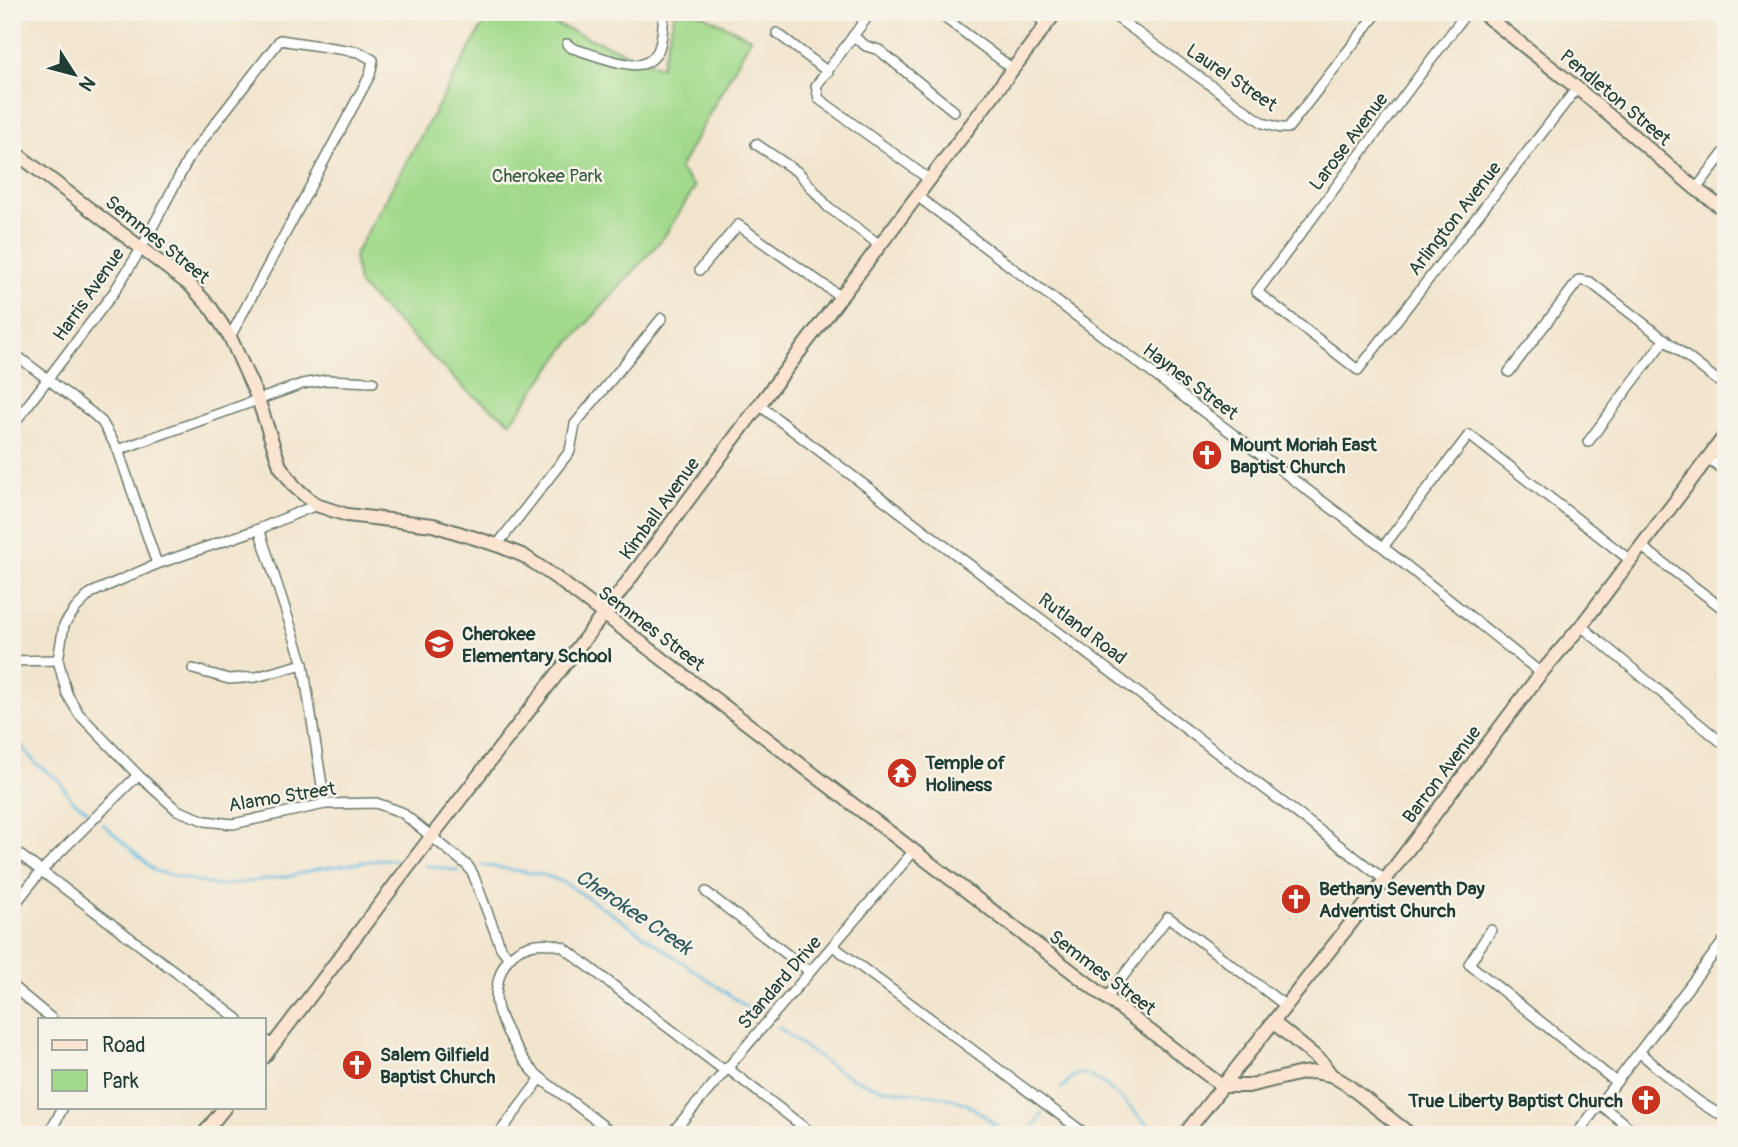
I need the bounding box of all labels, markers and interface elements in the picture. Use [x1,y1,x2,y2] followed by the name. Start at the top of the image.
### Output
[38,38,108,108] north arrow
[1181,39,1282,117] street label: Laurel Street
[1555,44,1676,151] street label: Pendleton Street
[73,71,100,96] text: N
[1304,87,1394,195] street label: Larose Avenue
[1403,156,1507,280] street label: Arlington Avenue
[492,164,602,188] park label: Cherokee Park
[100,190,215,289] street label: Semmes Street
[48,243,130,346] street label: Harris Avenue
[1138,338,1243,426] street label: Haynes Street
[1230,433,1378,479] place label: Mount Moriah East Baptist Church
[1190,438,1224,472] church icon: Mount Moriah East Baptist Church
[615,452,705,565] street label: Kimball Avenue
[593,581,710,677] street label: Semmes Street
[1033,588,1131,670] street label: Rutland Road
[462,622,612,668] place label: Cherokee Elementary School
[422,627,456,661] school or university icon: Cherokee Elementary School
[1397,721,1487,828] street label: Barron Avenue
[924,751,1006,797] place label: Temple of Holiness
[885,756,919,790] temple icon: Temple of Holiness
[227,777,338,817] street label: Alamo Street
[570,863,699,963] water label: Cherokee Creek
[1319,877,1486,923] place label: Bethany Seventh Day Adventist Church
[1279,882,1313,916] church icon: Bethany Seventh Day Adventist Church
[1044,925,1161,1021] street label: Semmes Street
[733,930,827,1034] street label: Standard Drive
[38,1018,266,1108] legend
[102,1032,146,1059] text: Road
[380,1043,495,1089] place label: Salem Gilfield Baptist Church
[340,1048,374,1082] church icon: Salem Gilfield Baptist Church
[102,1068,139,1095] text: Park
[1629,1083,1663,1117] church icon: True Liberty Baptist Church
[1407,1089,1623,1113] place label: True Liberty Baptist Church

